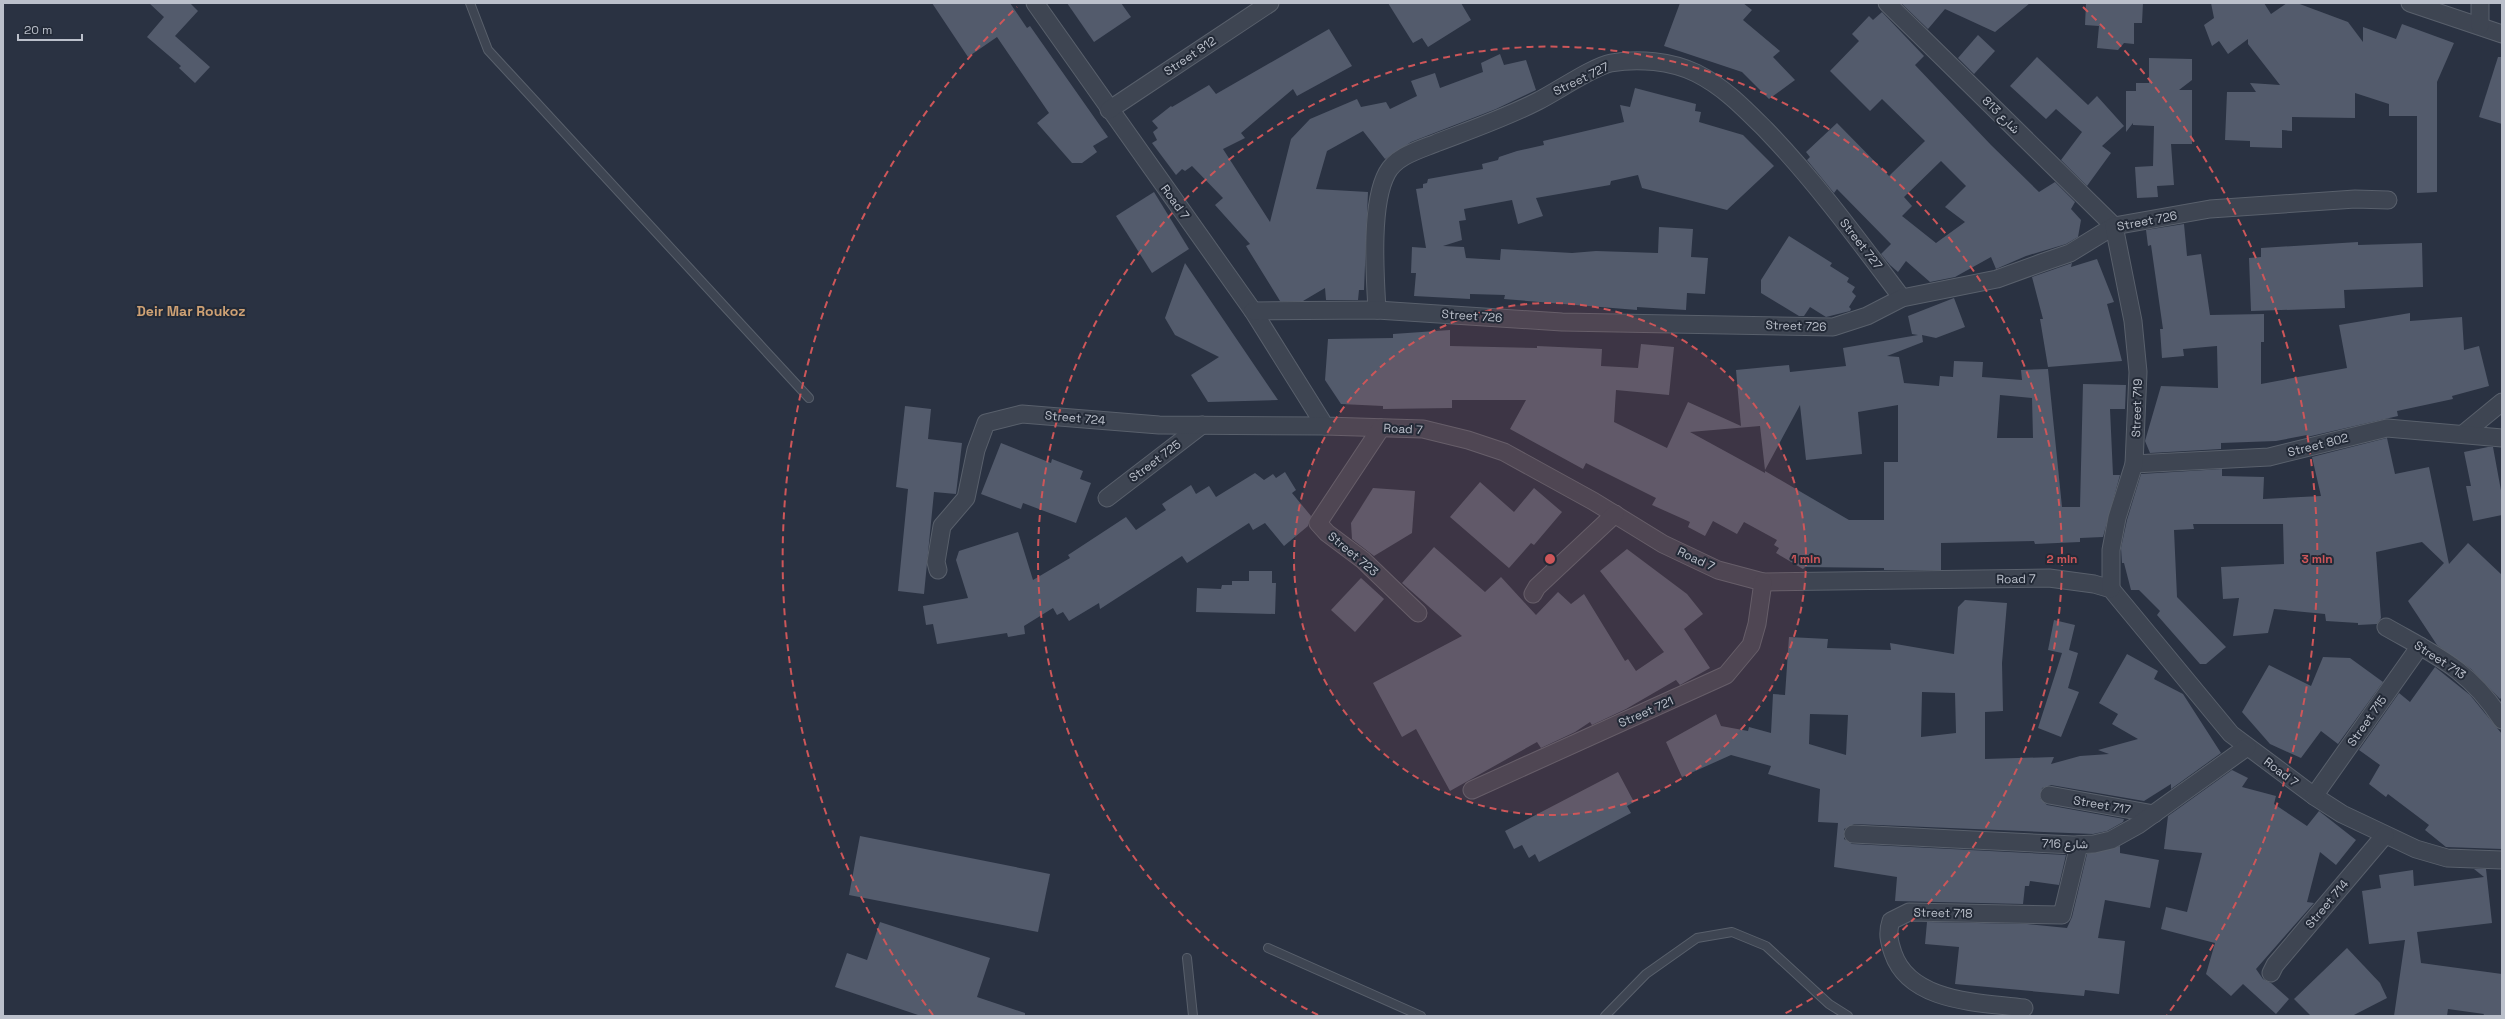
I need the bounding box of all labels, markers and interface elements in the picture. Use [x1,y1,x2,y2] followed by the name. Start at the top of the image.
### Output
[18,16,82,42] scale bar
[24,22,52,38] text: 20 m
[1161,33,1219,79] street label: Street 812
[1550,58,1612,99] street label: Street 727
[1978,93,2023,138] street label: شارع 813
[1157,181,1193,223] street label: Road 7
[2116,207,2178,235] street label: Street 726
[1836,215,1886,273] street label: Street 727
[137,302,246,320] district label: Deir Mar Roukoz
[1441,306,1503,326] street label: Street 726
[1765,317,1827,335] street label: Street 726
[2128,378,2146,438] street label: Street 719
[1044,407,1106,429] street label: Street 724
[1383,420,1423,438] street label: Road 7
[2286,430,2350,460] street label: Street 802
[1126,436,1184,486] street label: Street 725
[1325,528,1381,580] street label: Street 723
[1675,543,1717,575] street label: Road 7
[1791,551,1821,567] text: 1 min
[2046,551,2078,567] text: 2 min
[2301,551,2333,567] text: 3 min
[1543,552,1557,566] centre of rings
[1996,571,2036,587] street label: Road 7
[2411,637,2469,683] street label: Street 713
[2344,692,2390,750] street label: Street 715
[1616,693,1676,731] street label: Street 721
[2260,754,2302,790] street label: Road 7
[2072,792,2132,818] street label: Street 717
[2042,836,2088,853] street label: شارع 716
[2302,876,2352,932] street label: Street 714
[1913,904,1973,922] street label: Street 718

